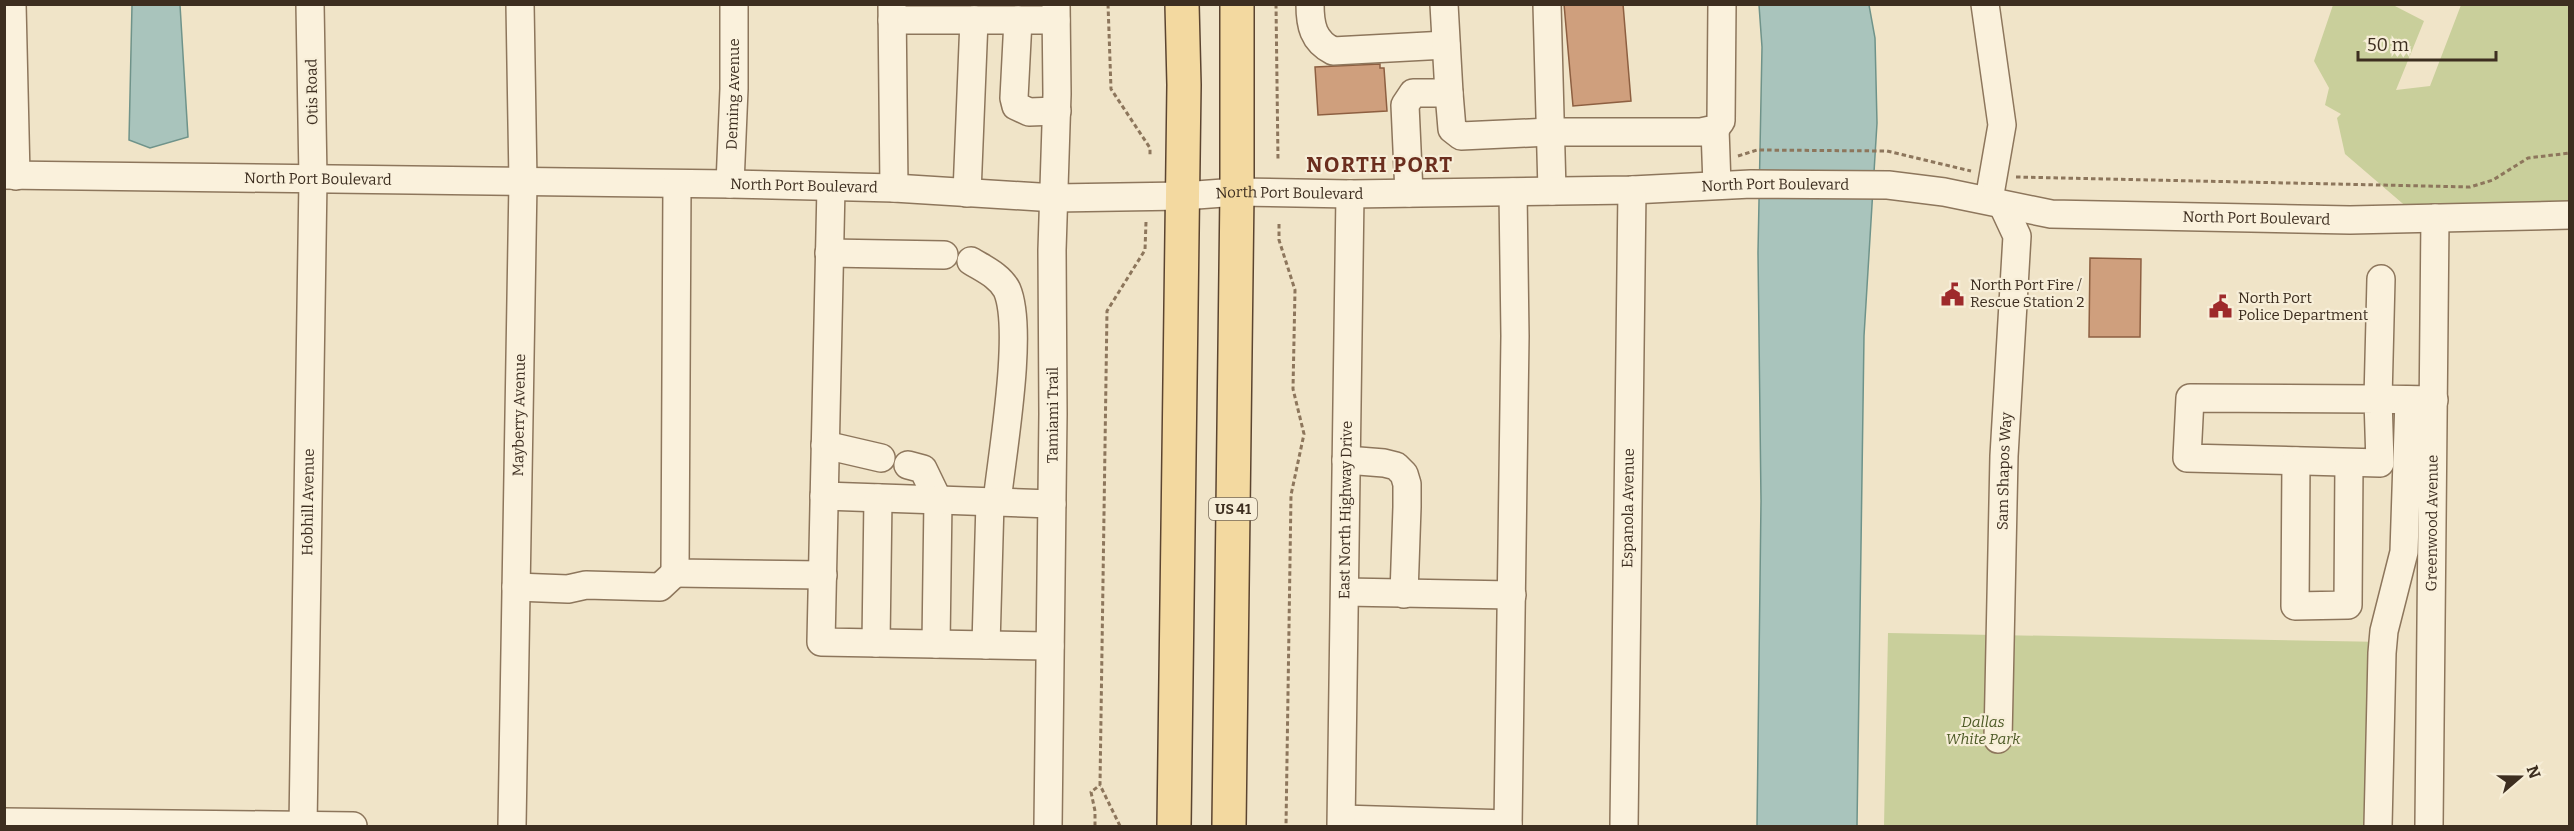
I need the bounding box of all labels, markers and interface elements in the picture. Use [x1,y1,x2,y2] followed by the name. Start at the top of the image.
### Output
[2358,24,2496,62] scale bar
[2367,34,2409,56] text: 50 m
[722,38,743,150] street label: Deming Avenue
[302,59,322,125] street label: Otis Road
[1306,152,1454,178] district label: NORTH PORT
[244,169,392,189] street label: North Port Boulevard
[730,175,878,197] street label: North Port Boulevard
[1701,175,1849,195] street label: North Port Boulevard
[1215,183,1363,203] street label: North Port Boulevard
[2182,208,2331,229] street label: North Port Boulevard
[1970,276,2084,311] place label: North Port Fire / Rescue Station 2
[1939,281,1965,307] public building icon: North Port Fire / Rescue Station 2
[2238,289,2369,324] place label: North Port Police Department
[2207,294,2233,320] public building icon: North Port Police Department
[509,354,529,477] street label: Mayberry Avenue
[1043,367,1062,463] street label: Tamiami Trail
[1993,411,2016,530] street label: Sam Shapos Way
[1335,421,1356,599] street label: East North Highway Drive
[298,448,318,556] street label: Hobhill Avenue
[1618,448,1638,568] street label: Espanola Avenue
[2422,455,2442,591] street label: Greenwood Avenue
[1209,498,1257,520] road number: US 41
[1946,713,2021,748] park label: Dallas White Park
[2490,747,2550,807] north arrow
[2523,763,2545,781] text: N

